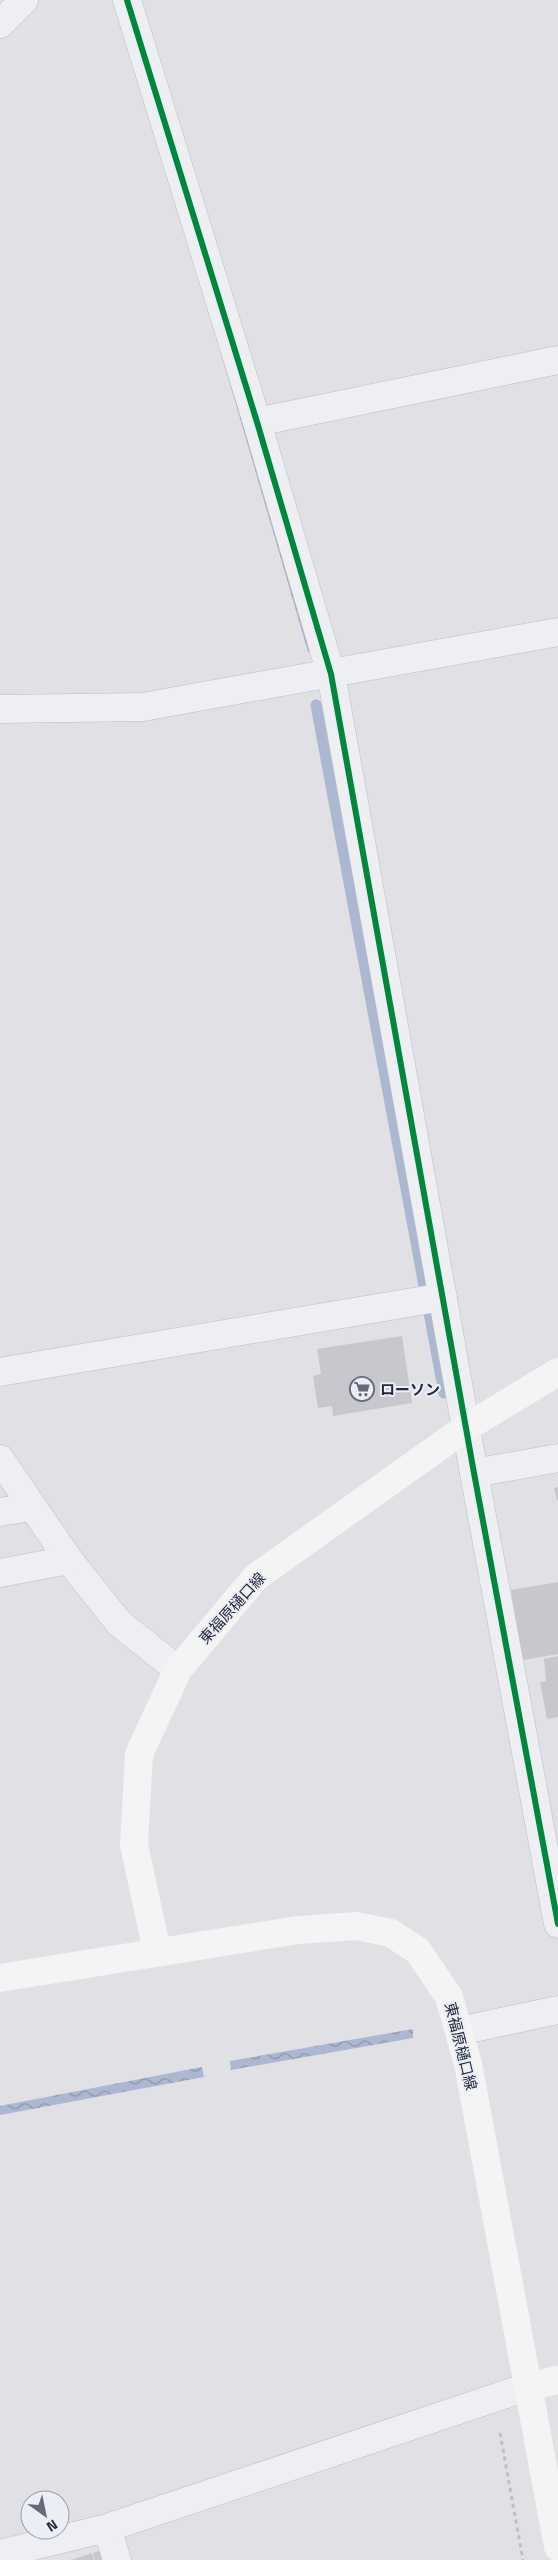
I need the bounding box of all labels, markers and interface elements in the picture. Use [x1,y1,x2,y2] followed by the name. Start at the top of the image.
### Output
[349,1376,375,1402] supermarket icon: ローソン
[380,1378,440,1401] place label: ローソン
[193,1567,271,1649] street label: 東福原樋口線
[439,2000,483,2092] street label: 東福原樋口線
[20,2490,70,2540] north arrow
[43,2515,62,2538] text: N

